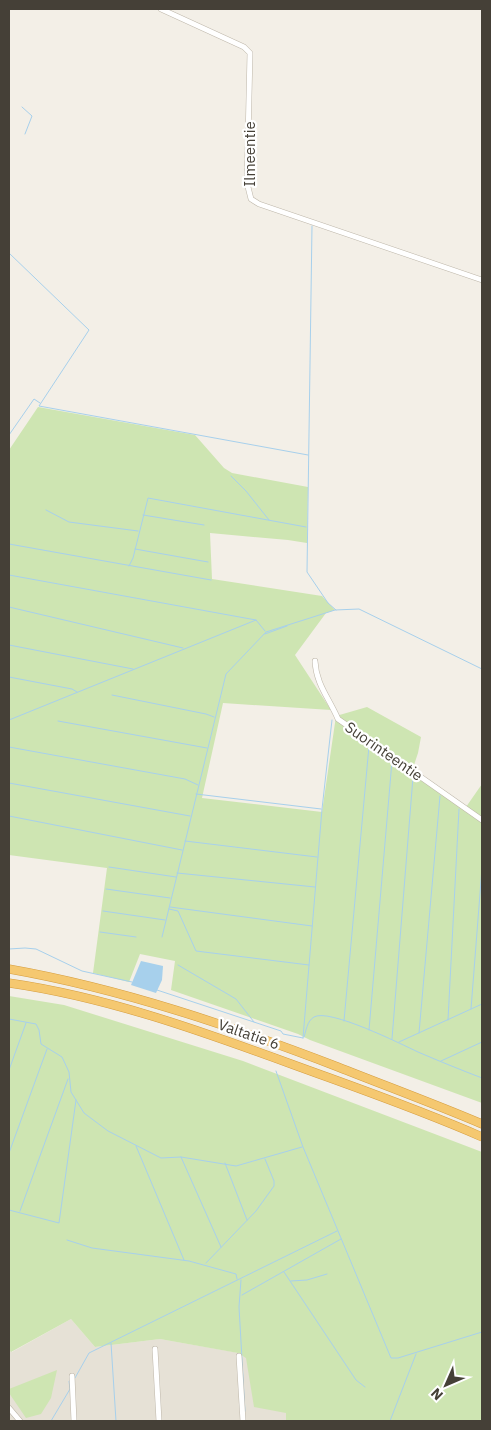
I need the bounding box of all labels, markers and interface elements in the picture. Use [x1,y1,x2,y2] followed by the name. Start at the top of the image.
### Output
[240,121,259,187] street label: Ilmeentie
[341,717,427,785] street label: Suorinteentie
[216,1015,282,1053] street label: Valtatie 6
[421,1360,471,1410] north arrow
[427,1384,447,1404] text: N

